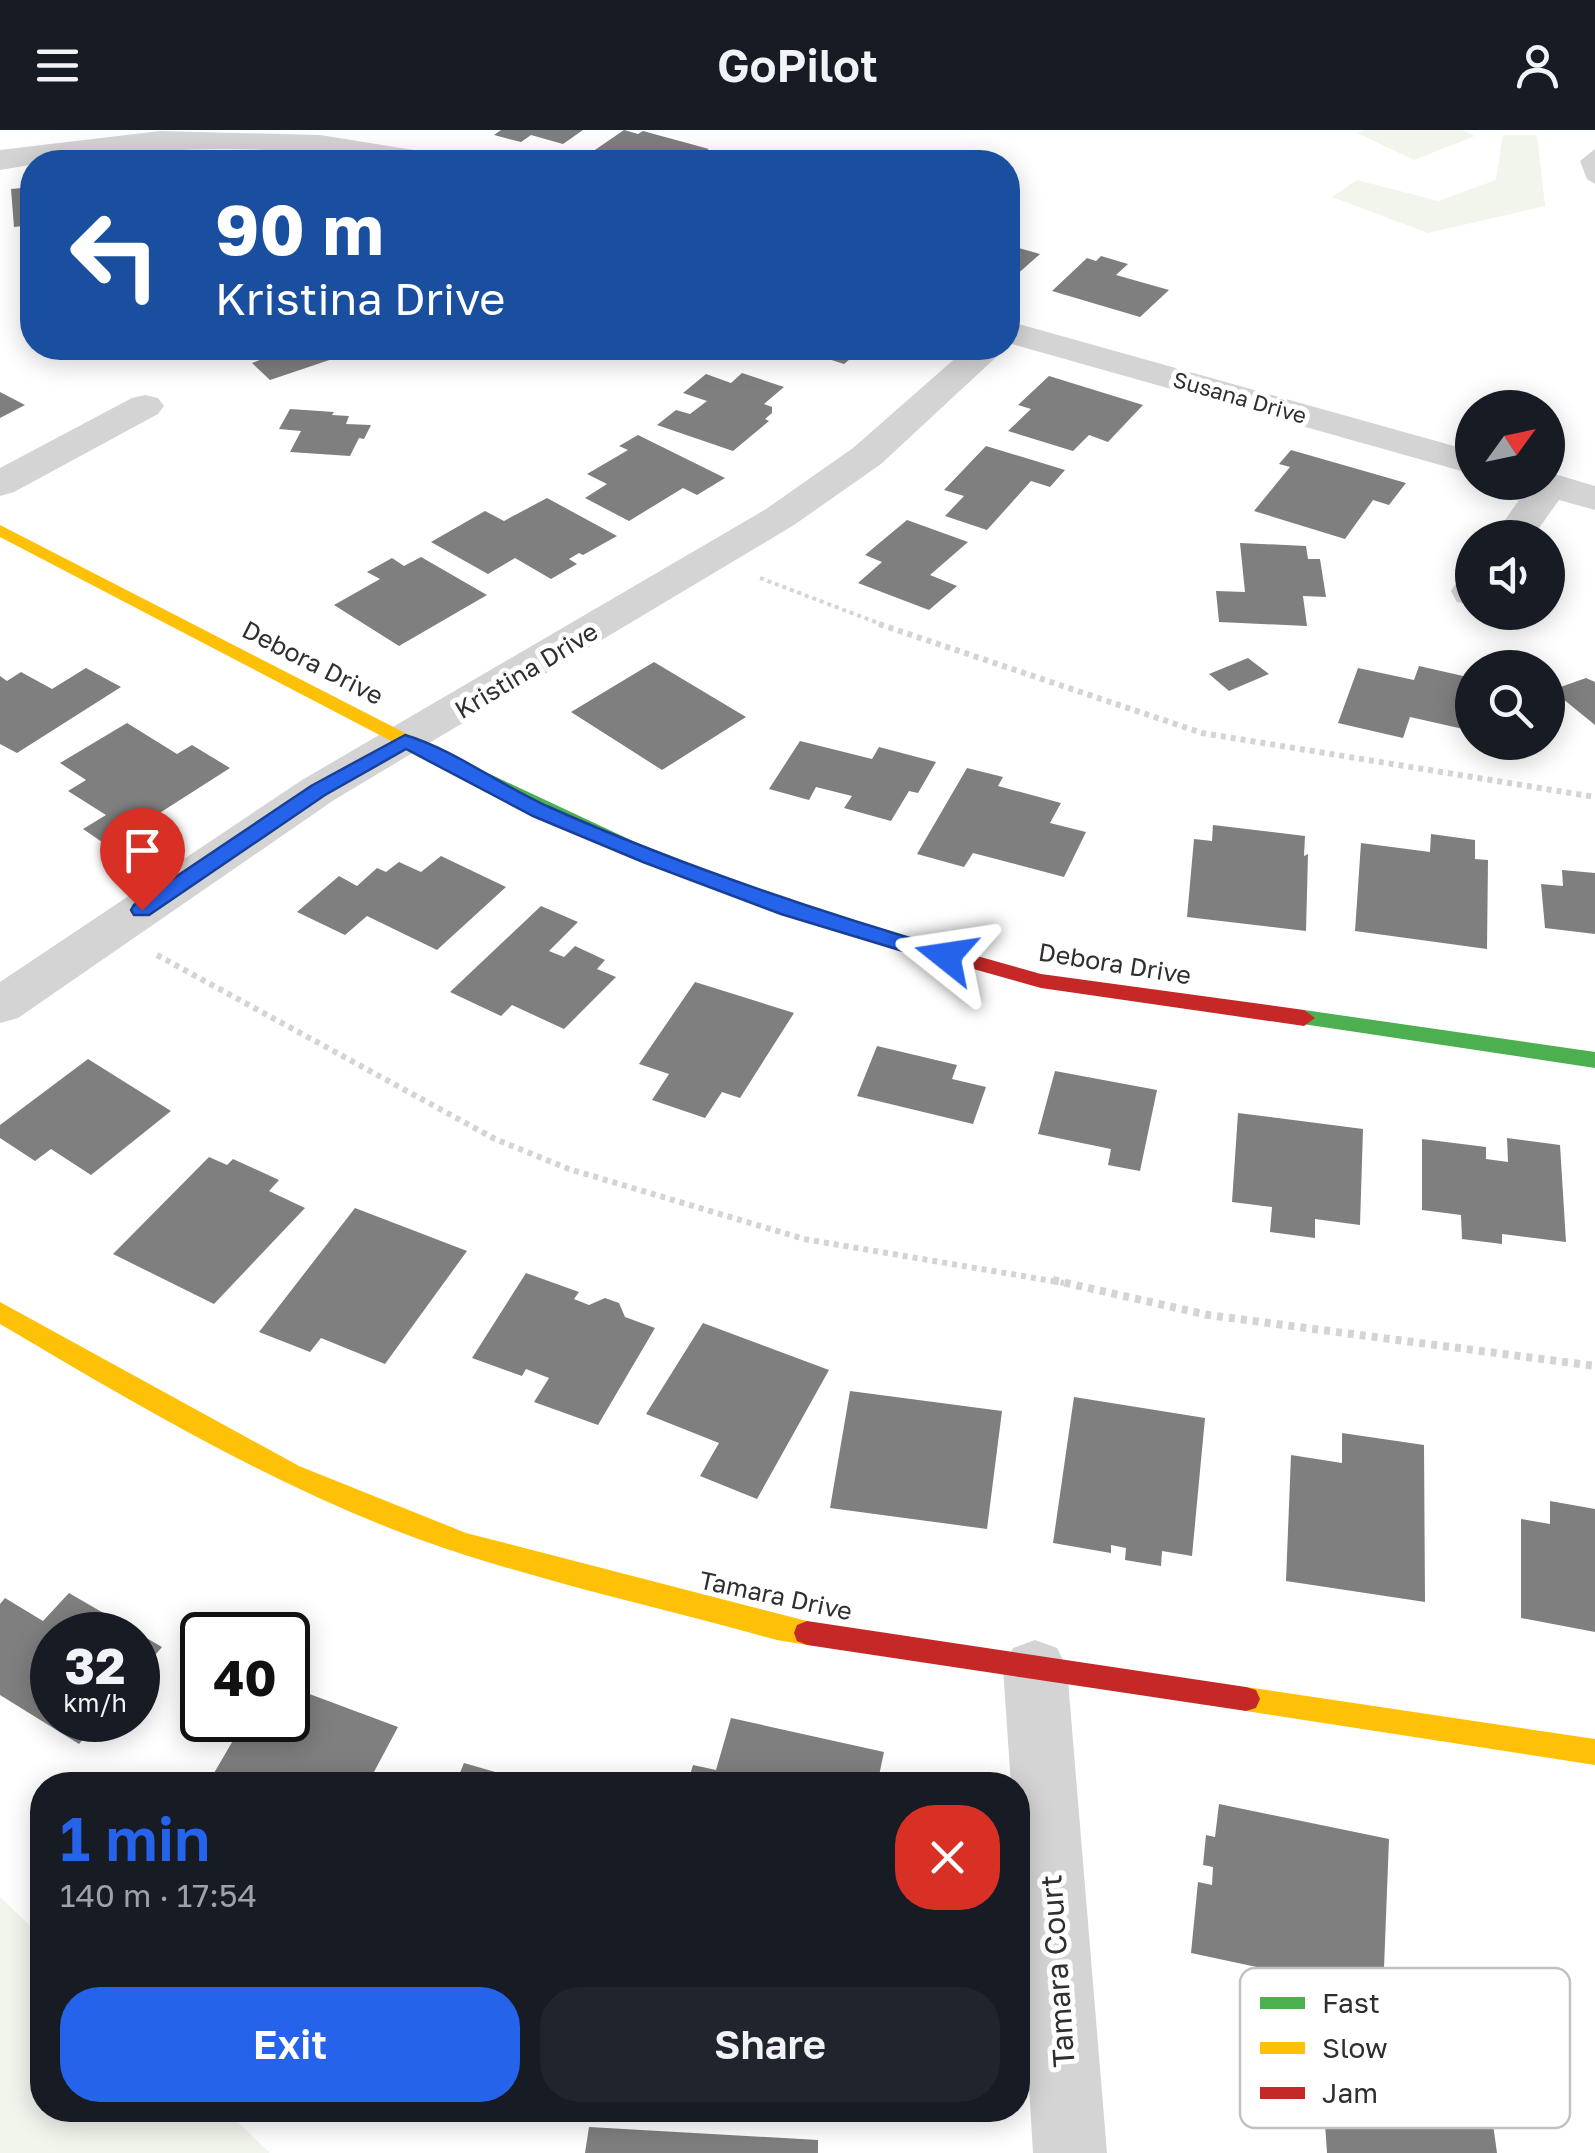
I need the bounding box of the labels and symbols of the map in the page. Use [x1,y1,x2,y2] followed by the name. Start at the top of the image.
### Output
[1170,365,1310,429] street label: Susana Drive
[1455,390,1565,500] north arrow
[237,613,389,711] street label: Debora Drive
[449,615,603,725] street label: Kristina Drive
[100,808,185,911] pin
[894,904,998,1008] position arrow
[1036,936,1194,990] street label: Debora Drive
[697,1564,855,1626] street label: Tamara Drive
[180,1612,310,1742] speed limit sign: 40
[1032,1873,1082,2069] street label: Tamara Court
[1240,1968,1570,2128] legend
[1322,1986,1380,2019] text: Fast
[1322,2031,1388,2064] text: Slow
[1322,2076,1378,2109] text: Jam

